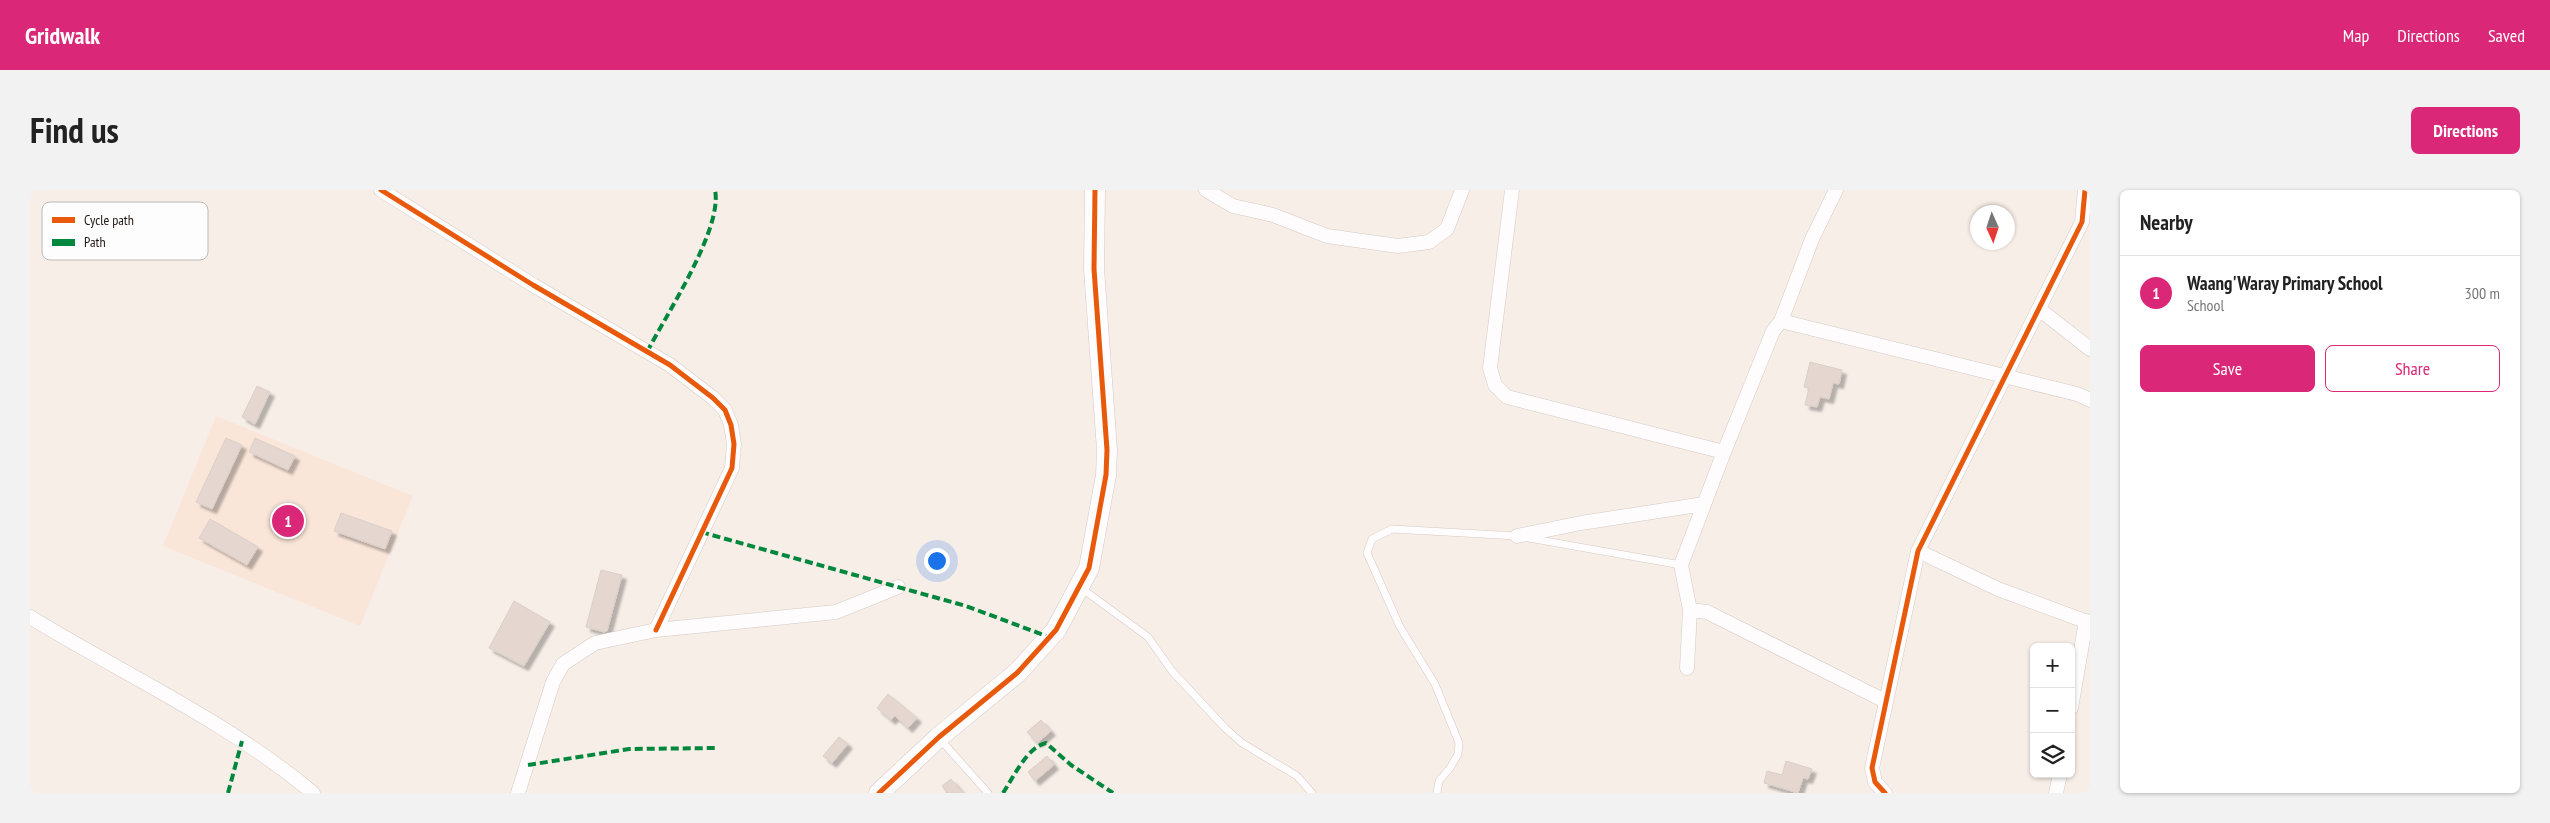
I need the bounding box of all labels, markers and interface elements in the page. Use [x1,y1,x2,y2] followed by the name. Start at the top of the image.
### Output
[25,20,100,51] text: Gridwalk
[2343,24,2369,47] text: Map
[2397,24,2460,47] text: Directions
[2488,24,2525,47] text: Saved
[30,107,119,153] text: Find us
[2411,107,2520,154] button: Directions
[42,202,208,260] legend
[1970,205,2015,250] north arrow
[2140,209,2193,236] text: Nearby
[84,211,134,229] text: Cycle path
[84,233,106,251] text: Path
[2187,271,2383,295] text: Waang'Waray Primary School
[2152,283,2160,303] text: 1
[2465,283,2500,303] text: 300 m
[2187,295,2224,315] text: School
[2140,345,2315,392] button: Save
[2325,345,2500,392] button: Share
[272,502,304,540] pin: 1
[924,548,950,574] your location
[2030,643,2075,778] map controls
[2030,643,2075,688] button: +
[2030,688,2075,733] button: −
[2030,733,2075,778] button: layers

